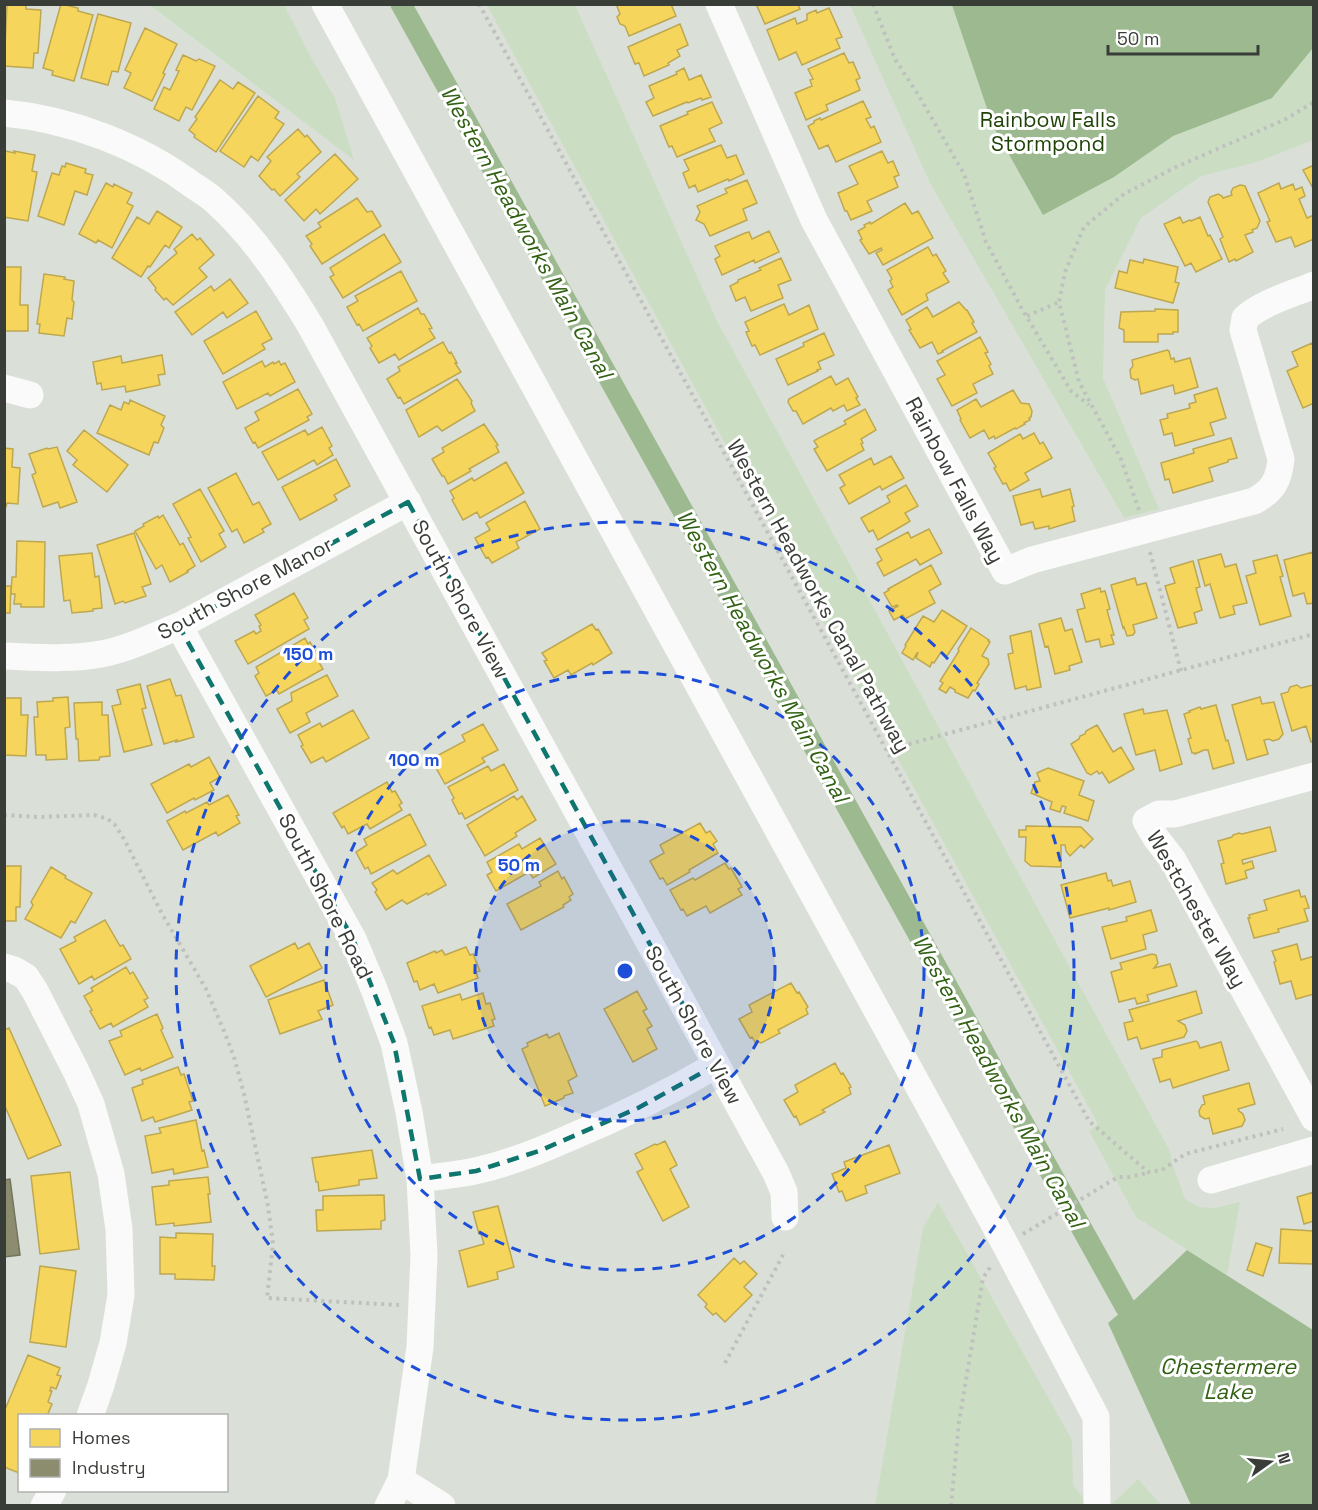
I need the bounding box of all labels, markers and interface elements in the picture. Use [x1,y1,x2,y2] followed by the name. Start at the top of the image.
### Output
[1108,18,1258,56] scale bar
[1117,27,1159,50] text: 50 m
[435,81,621,385] water label: Western Headworks Main Canal
[980,106,1116,157] park label: Rainbow Falls Stormpond
[900,392,1010,568] street label: Rainbow Falls Way
[721,434,917,758] street label: Western Headworks Canal Pathway
[671,505,857,809] water label: Western Headworks Main Canal
[406,515,516,683] street label: South Shore View
[153,530,337,646] street label: South Shore Manor
[283,642,333,665] text: 150 m
[388,748,440,771] text: 100 m
[273,809,379,983] street label: South Shore Road
[1141,826,1253,992] street label: Westchester Way
[498,853,540,876] text: 50 m
[907,930,1093,1234] water label: Western Headworks Main Canal
[639,941,749,1109] street label: South Shore View
[615,961,635,981] centre of rings
[1160,1352,1297,1405] water label: Chestermere Lake
[18,1414,228,1492] legend
[72,1426,131,1449] text: Homes
[1240,1432,1300,1492] north arrow
[1272,1450,1296,1466] text: N
[72,1456,145,1479] text: Industry

